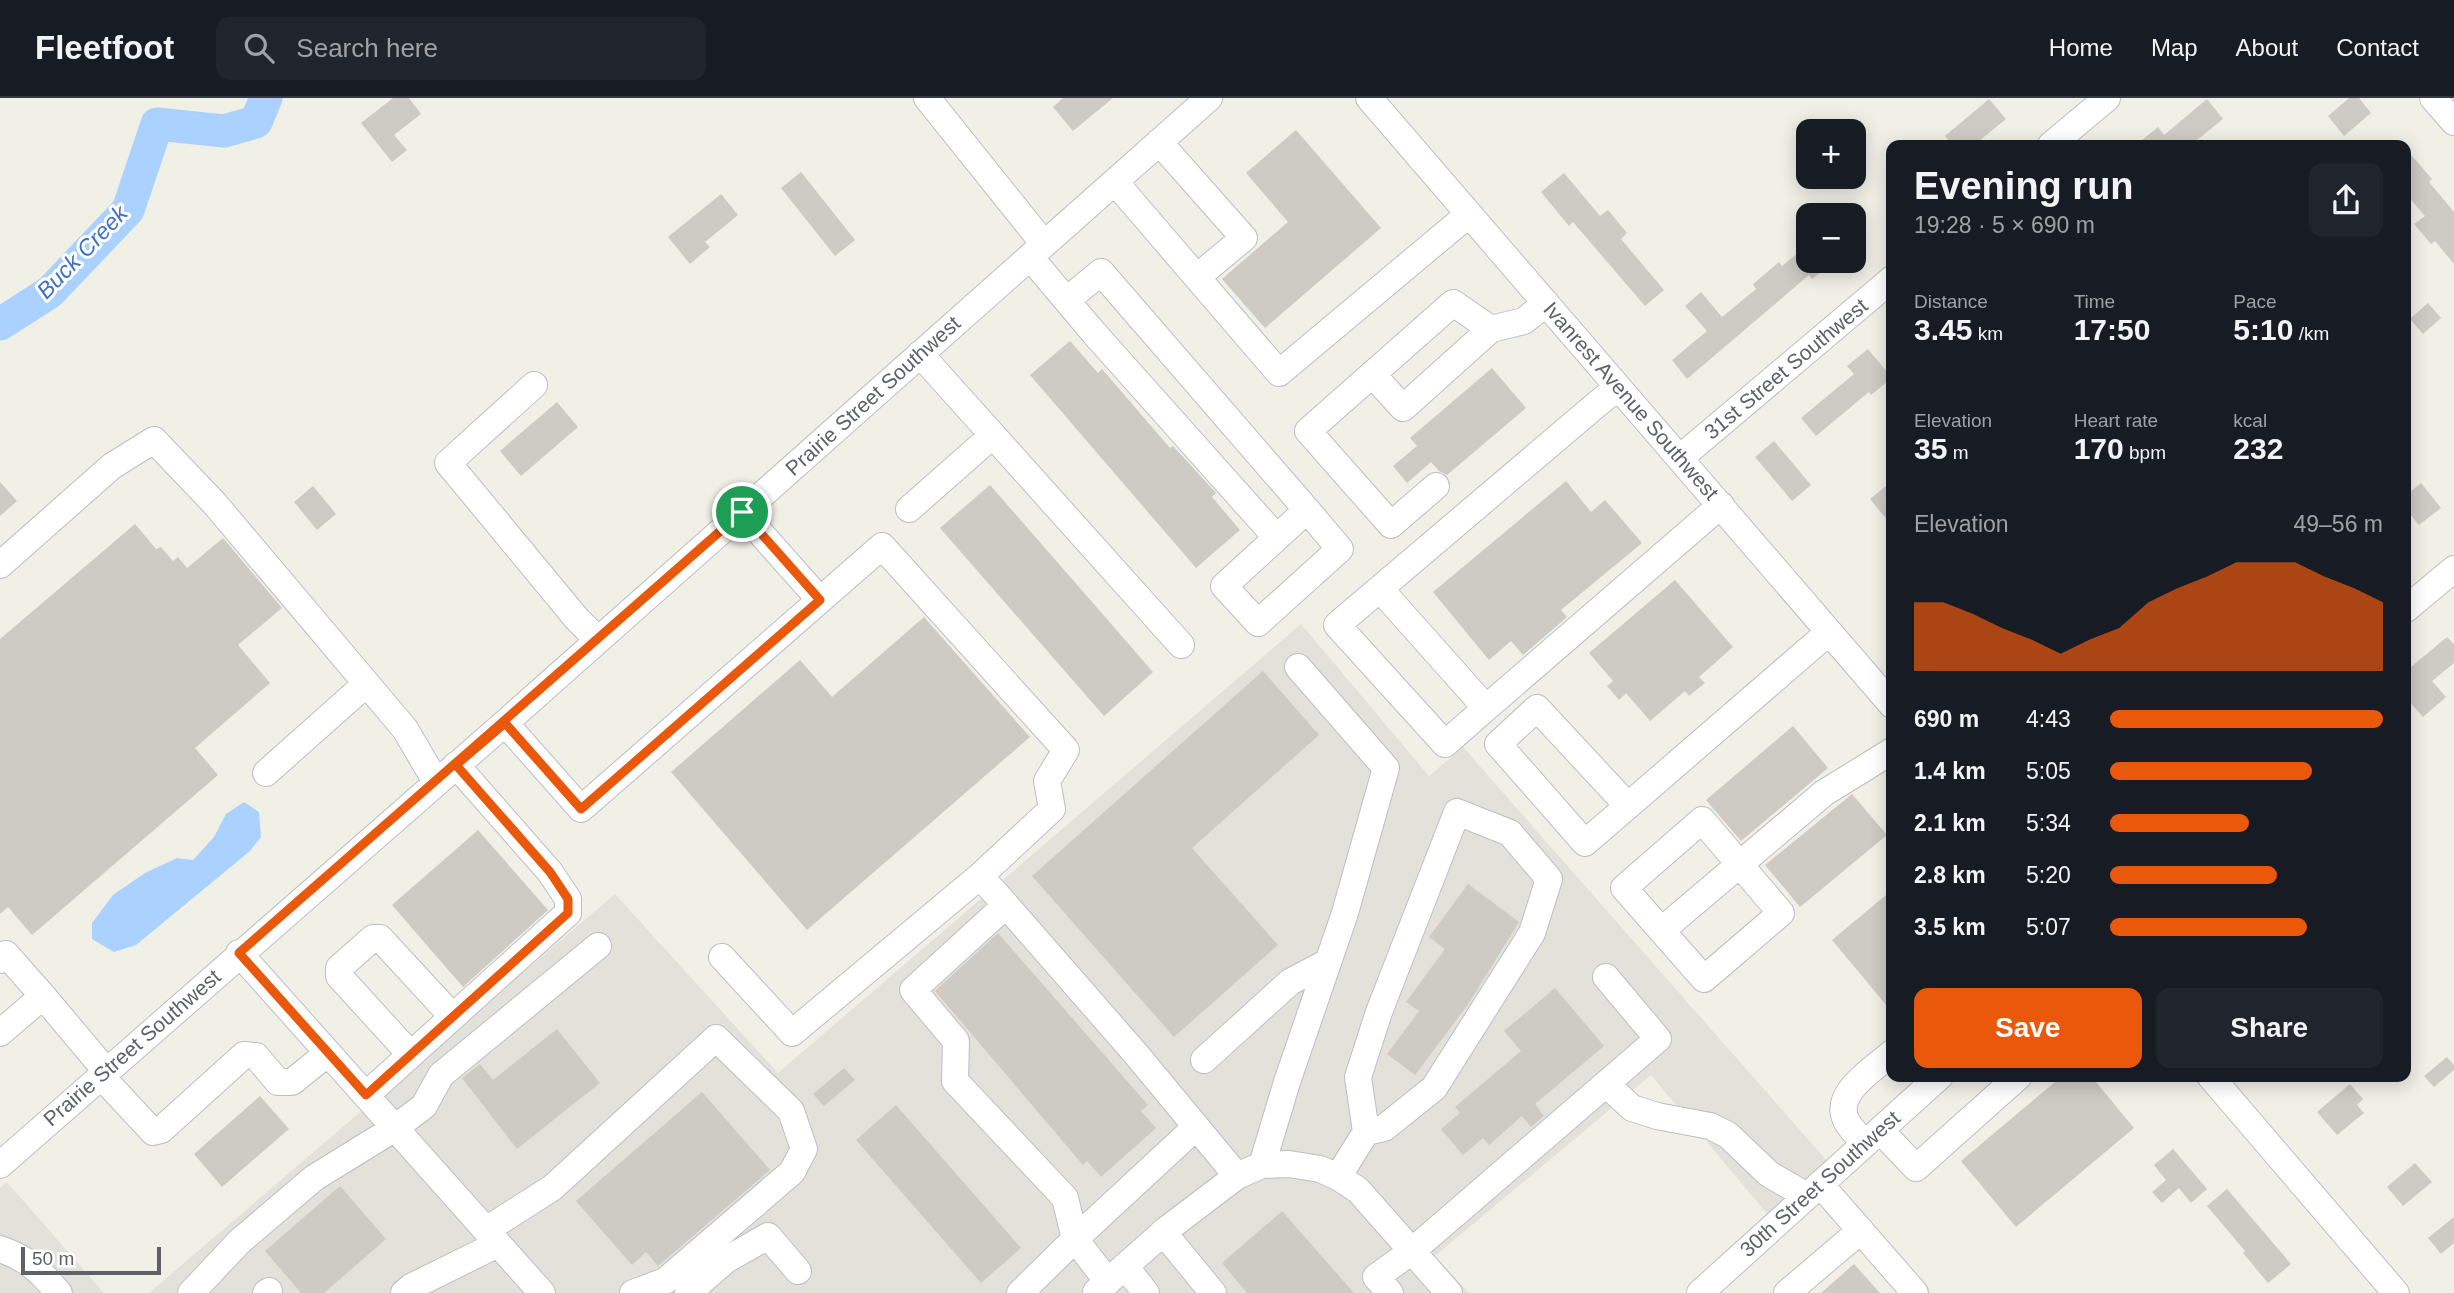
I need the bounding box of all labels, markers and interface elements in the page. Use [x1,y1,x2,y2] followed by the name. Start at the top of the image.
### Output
[216,17,706,80] search box
[35,29,174,66] text: Fleetfoot
[240,29,278,67] icon: search
[296,33,438,63] text: Search here
[2049,34,2113,61] text: Home
[2151,34,2198,61] text: Map
[2236,34,2298,61] text: About
[2336,34,2419,61] text: Contact
[1796,119,1866,273] map controls
[1796,119,1866,189] button: +
[2309,163,2383,237] button: share
[1914,165,2134,207] text: Evening run
[31,199,134,304] water label: Buck Creek
[1796,203,1866,273] button: −
[1914,212,2095,238] text: 19:28 · 5 × 690 m
[1914,291,1988,312] text: Distance
[2074,291,2115,312] text: Time
[2233,291,2277,312] text: Pace
[1700,294,1872,443] street label: 31st Street Southwest
[1539,297,1724,504] street label: Ivanrest Avenue Southwest
[781,311,965,480] street label: Prairie Street Southwest
[1914,313,1972,346] text: 3.45
[2074,313,2150,346] text: 17:50
[2233,313,2293,346] text: 5:10
[1972,323,2003,344] text: km
[2293,323,2329,344] text: /km
[1914,410,1992,431] text: Elevation
[2074,410,2158,431] text: Heart rate
[2233,410,2267,431] text: kcal
[1914,432,1947,465] text: 35
[2074,432,2124,465] text: 170
[2233,432,2283,465] text: 232
[1947,442,1968,463] text: m
[2124,442,2166,463] text: bpm
[712,482,772,542] pin
[723,493,761,531] icon: arrive
[1914,511,2009,537] text: Elevation
[2293,511,2383,537] text: 49–56 m
[1914,706,1979,732] text: 690 m
[2026,706,2071,732] text: 4:43
[1914,758,1986,784] text: 1.4 km
[2026,758,2071,784] text: 5:05
[1914,810,1986,836] text: 2.1 km
[2026,810,2071,836] text: 5:34
[1914,862,1986,888] text: 2.8 km
[2026,862,2071,888] text: 5:20
[1914,914,1986,940] text: 3.5 km
[2026,914,2071,940] text: 5:07
[39,965,225,1131] street label: Prairie Street Southwest
[1914,988,2142,1068] button: Save
[2156,988,2383,1068] button: Share
[1735,1106,1904,1261] street label: 30th Street Southwest
[21,1244,161,1276] scale bar
[32,1248,74,1269] text: 50 m

